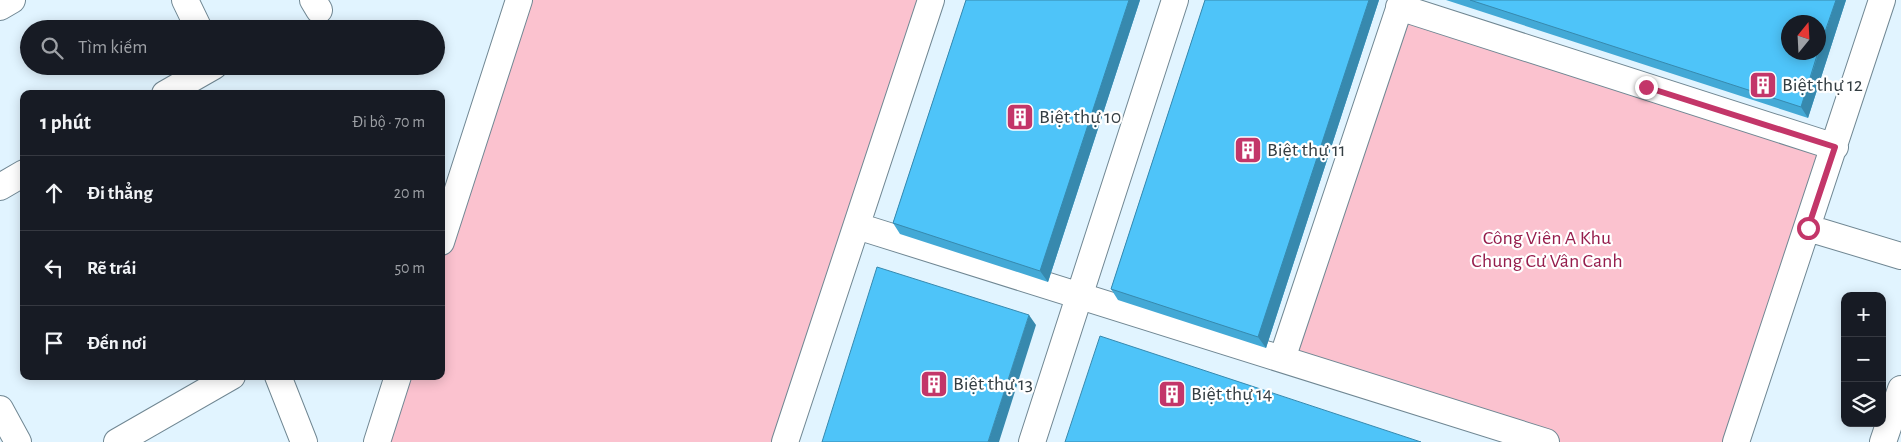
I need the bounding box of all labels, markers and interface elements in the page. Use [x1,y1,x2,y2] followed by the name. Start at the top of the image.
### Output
[1781,15,1826,60] north arrow
[20,20,445,75] search box
[38,34,66,62] icon: search
[78,38,147,57] text: Tìm kiếm
[1748,70,1778,100] building icon: Biệt thự 12
[1782,75,1863,95] place label: Biệt thự 12
[1635,76,1658,99] route end
[1005,102,1035,132] building icon: Biệt thự 10
[1039,107,1121,127] place label: Biệt thự 10
[40,112,91,133] text: 1 phút
[352,114,425,130] text: Đi bộ · 70 m
[1233,135,1263,165] building icon: Biệt thự 11
[1267,140,1346,160] place label: Biệt thự 11
[40,179,68,207] icon: ahead
[87,184,153,203] text: Đi thẳng
[394,185,425,201] text: 20 m
[1797,217,1820,240] route start
[1471,228,1623,271] park label: Công Viên A Khu Chung Cư Vân Canh
[40,254,68,282] icon: left
[87,259,136,278] text: Rẽ trái
[394,260,425,276] text: 50 m
[1841,292,1886,427] map controls
[1841,292,1886,337] button: +
[40,329,68,357] icon: arrive
[87,334,147,353] text: Đến nơi
[1841,337,1886,382] button: −
[919,369,949,399] building icon: Biệt thự 13
[953,374,1033,394] place label: Biệt thự 13
[1157,379,1187,409] building icon: Biệt thự 14
[1841,382,1886,427] button: layers
[1191,384,1272,404] place label: Biệt thự 14

